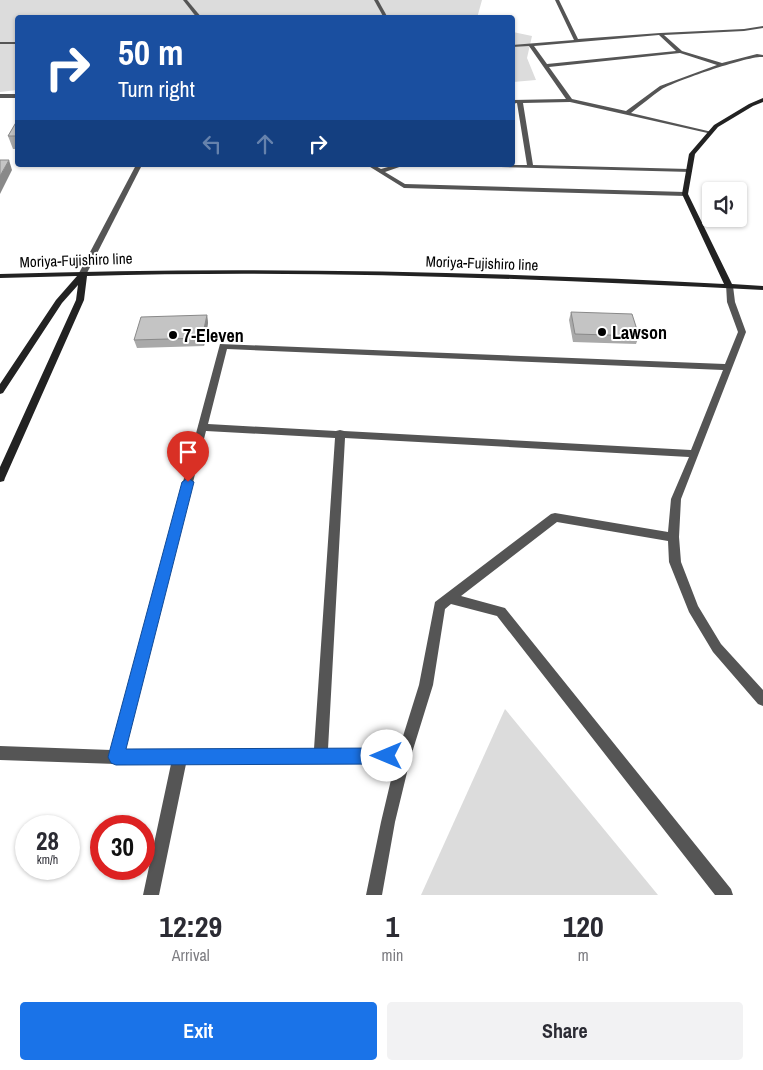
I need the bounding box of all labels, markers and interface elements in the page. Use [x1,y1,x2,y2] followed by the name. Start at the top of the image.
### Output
[118,29,183,76] text: 50 m
[35,35,100,100] icon: right
[118,74,195,104] text: Turn right
[198,130,226,158] icon: left
[251,130,279,158] icon: ahead
[304,130,332,158] icon: right
[702,182,747,227] map controls
[702,182,747,227] button: sound
[19,248,133,272] street label: Moriya-Fujishiro line
[425,251,539,275] street label: Moriya-Fujishiro line
[612,320,667,345] place label: Lawson
[183,323,244,348] place label: 7-Eleven
[596,326,608,338] marker: Lawson
[167,329,179,341] marker: 7-Eleven
[167,431,209,482] pin
[174,438,202,466] icon: arrive
[360,729,412,781] position arrow
[90,815,155,880] speed limit sign: 30
[36,824,59,858] text: 28
[37,852,58,868] text: km/h
[159,906,222,946] text: 12:29
[386,906,399,946] text: 1
[563,906,604,946] text: 120
[172,944,210,966] text: Arrival
[381,944,403,966] text: min
[578,944,589,966] text: m
[20,1002,377,1060] button: Exit
[387,1002,743,1060] button: Share

